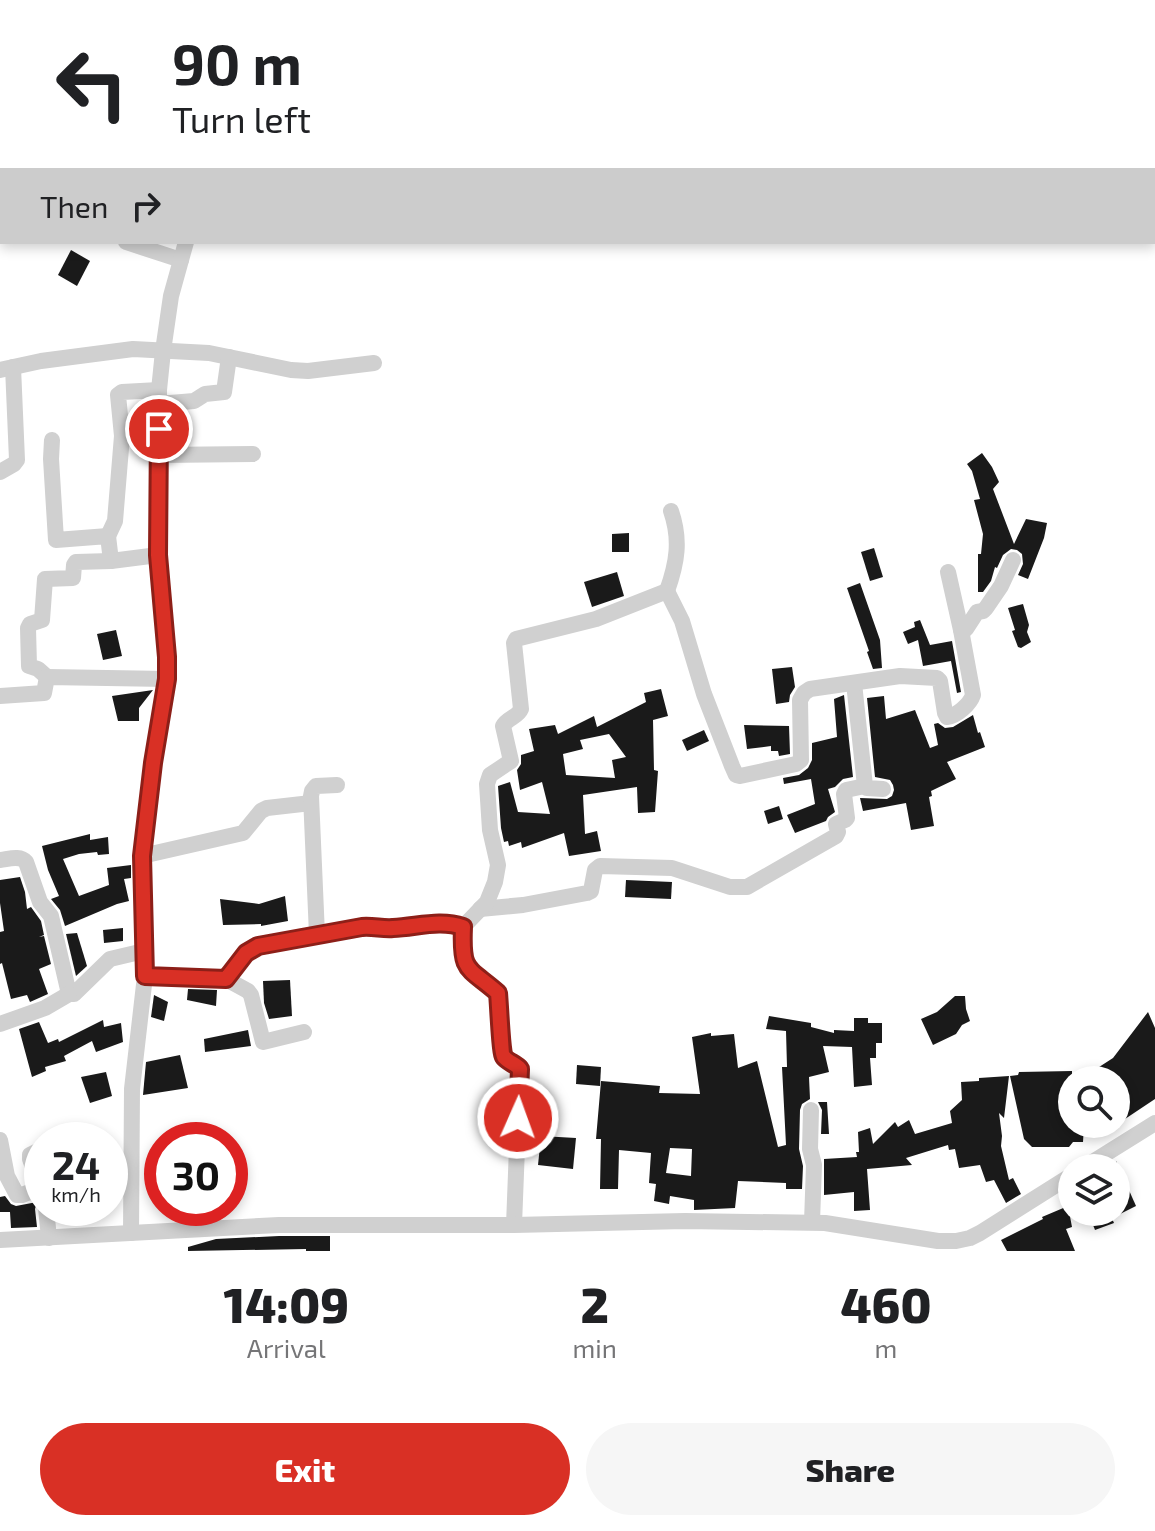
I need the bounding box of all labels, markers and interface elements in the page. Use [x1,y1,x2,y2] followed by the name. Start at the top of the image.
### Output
[172,29,302,96] text: 90 m
[40,32,144,136] icon: left
[172,97,311,140] text: Turn left
[124,184,168,228] icon: right
[40,188,108,224] text: Then
[125,395,193,463] pin
[137,407,181,451] icon: arrive
[1058,1066,1130,1226] map controls
[1058,1066,1130,1138] button: search
[476,1076,560,1160] position arrow
[144,1122,248,1226] speed limit sign: 30
[52,1140,100,1188] text: 24
[1058,1154,1130,1226] button: layers
[51,1182,101,1206] text: km/h
[224,1275,349,1333] text: 14:09
[581,1275,609,1333] text: 2
[840,1275,931,1333] text: 460
[247,1332,326,1363] text: Arrival
[573,1332,617,1363] text: min
[875,1332,897,1363] text: m
[40,1423,570,1515] button: Exit
[586,1423,1115,1515] button: Share

